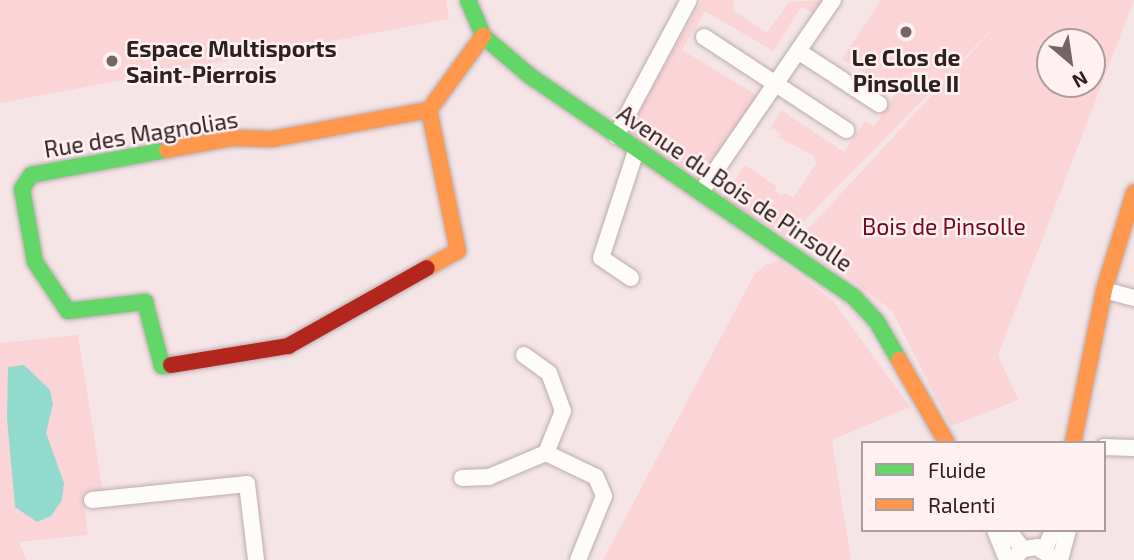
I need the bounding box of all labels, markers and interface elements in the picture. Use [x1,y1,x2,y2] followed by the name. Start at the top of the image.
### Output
[898,24,914,40] marker: Le Clos de Pinsolle II
[1036,28,1106,98] north arrow
[126,34,337,88] place label: Espace Multisports Saint-Pierrois
[852,43,960,97] place label: Le Clos de Pinsolle II
[104,53,120,69] marker: Espace Multisports Saint-Pierrois
[1069,67,1092,93] text: N
[612,99,858,277] street label: Avenue du Bois de Pinsolle
[42,105,240,163] street label: Rue des Magnolias
[862,212,1026,240] park label: Bois de Pinsolle
[861,441,1106,532] legend
[928,457,986,482] text: Fluide
[928,492,995,517] text: Ralenti

